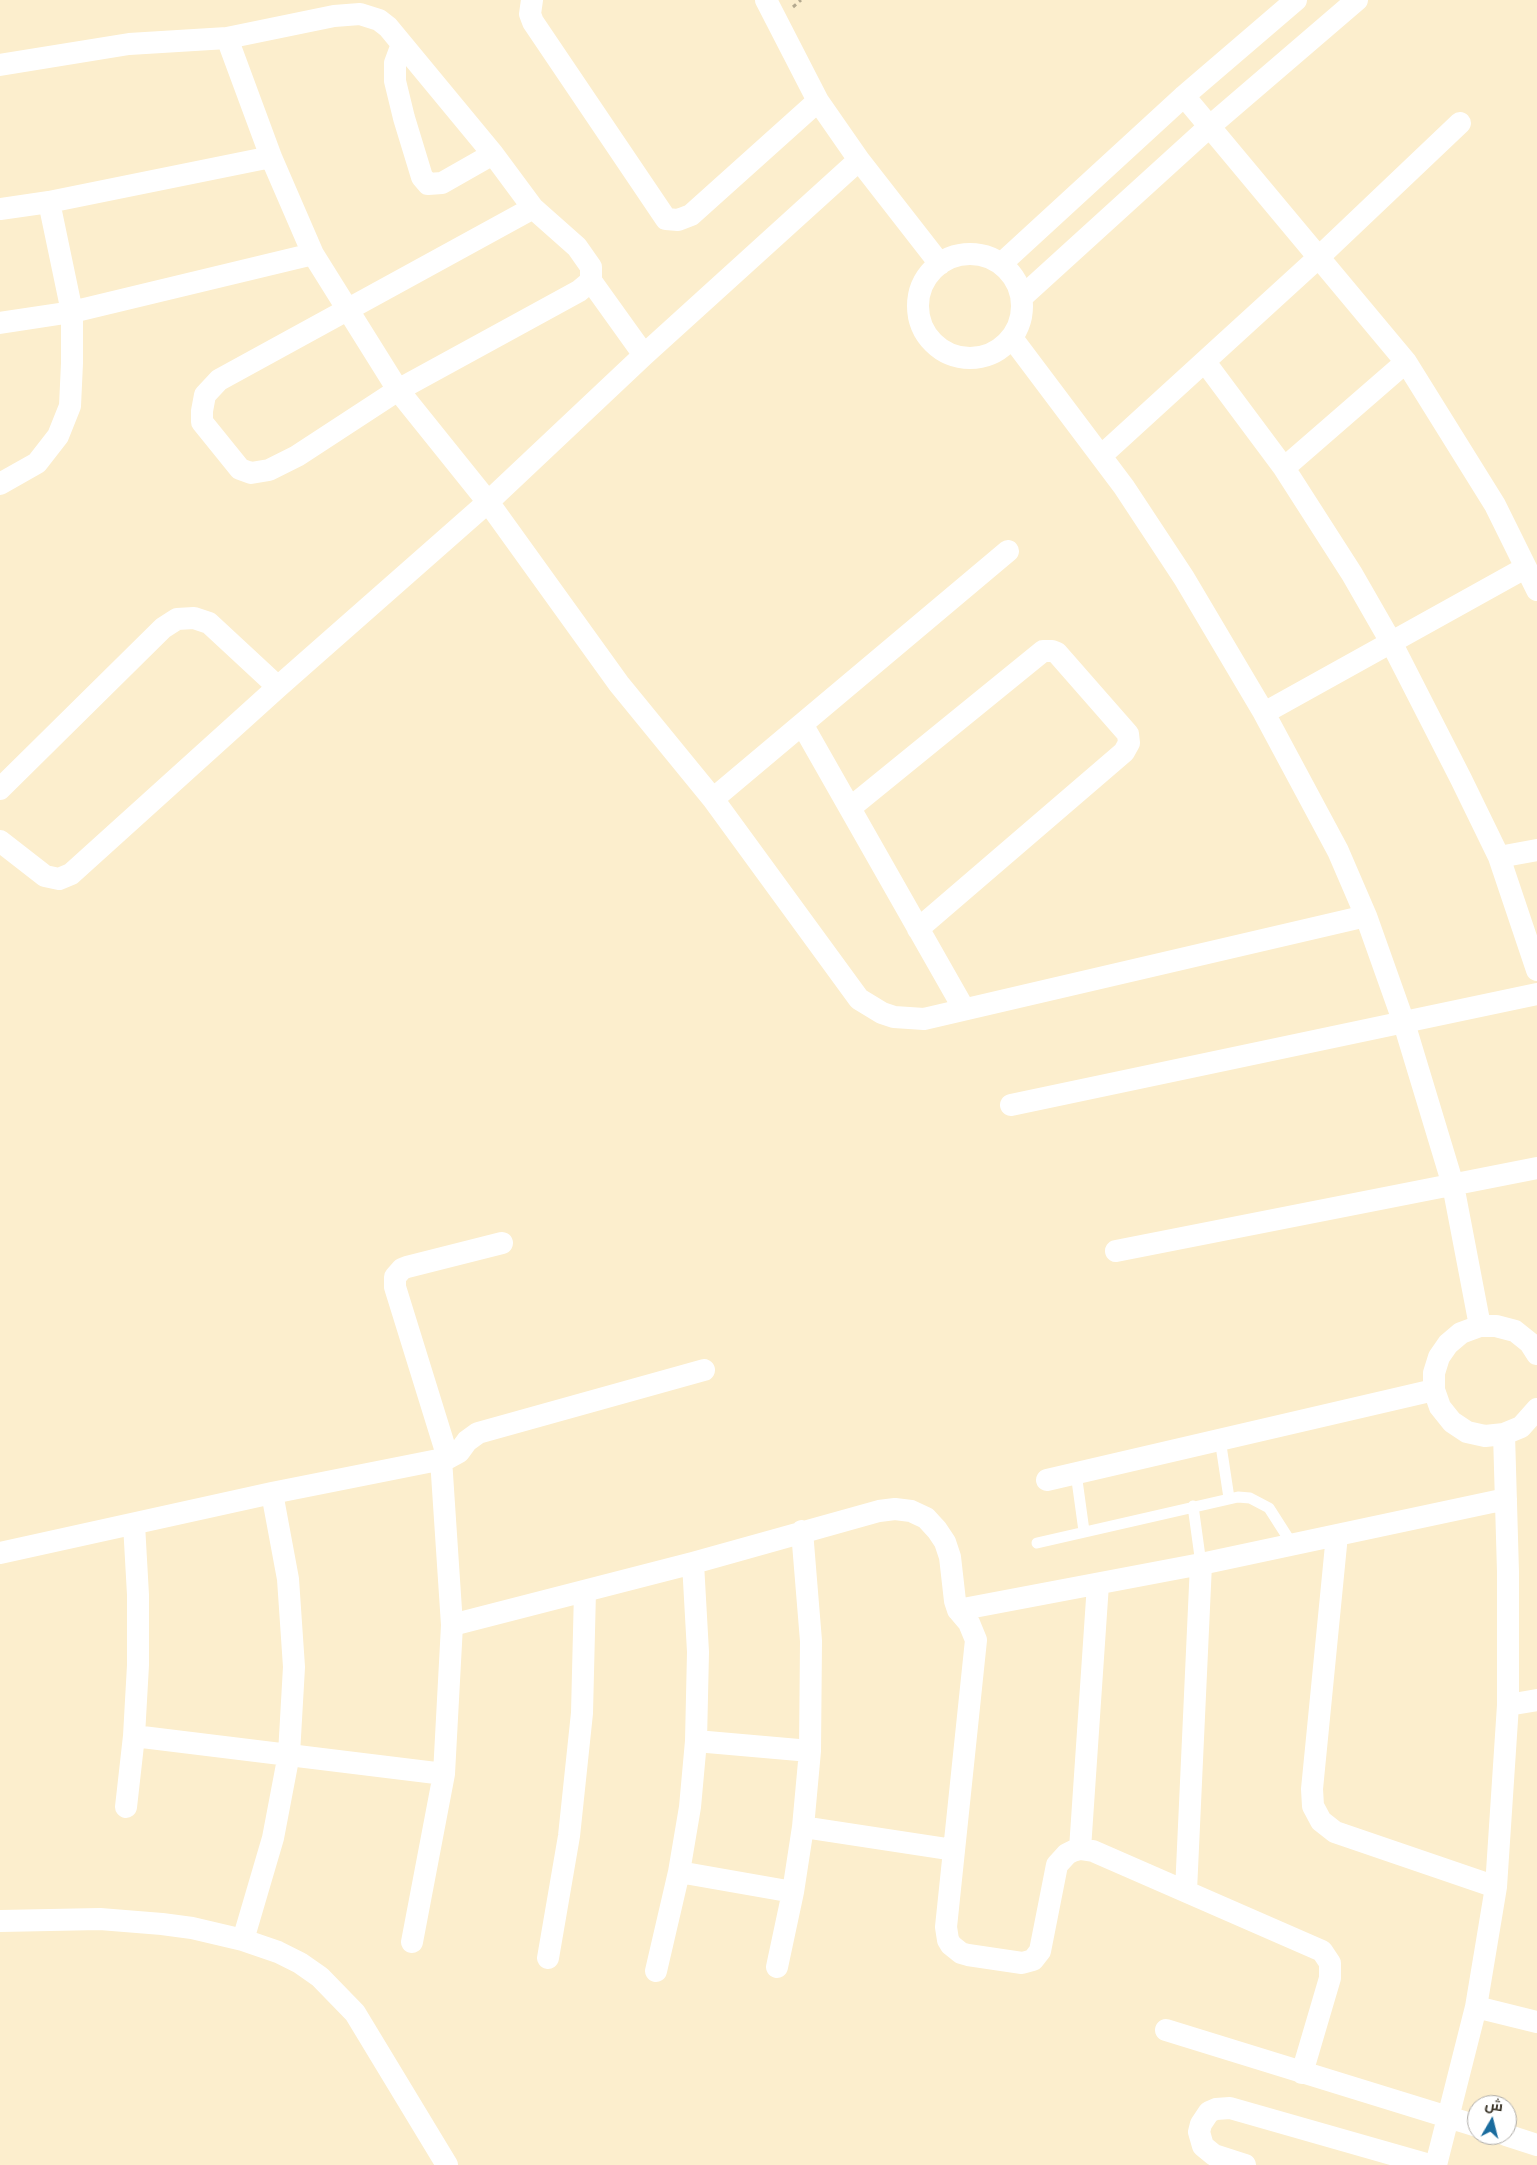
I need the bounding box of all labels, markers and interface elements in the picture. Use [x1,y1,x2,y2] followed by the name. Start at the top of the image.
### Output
[1467,2095,1517,2145] north arrow
[1484,2098,1504,2114] text: ش

